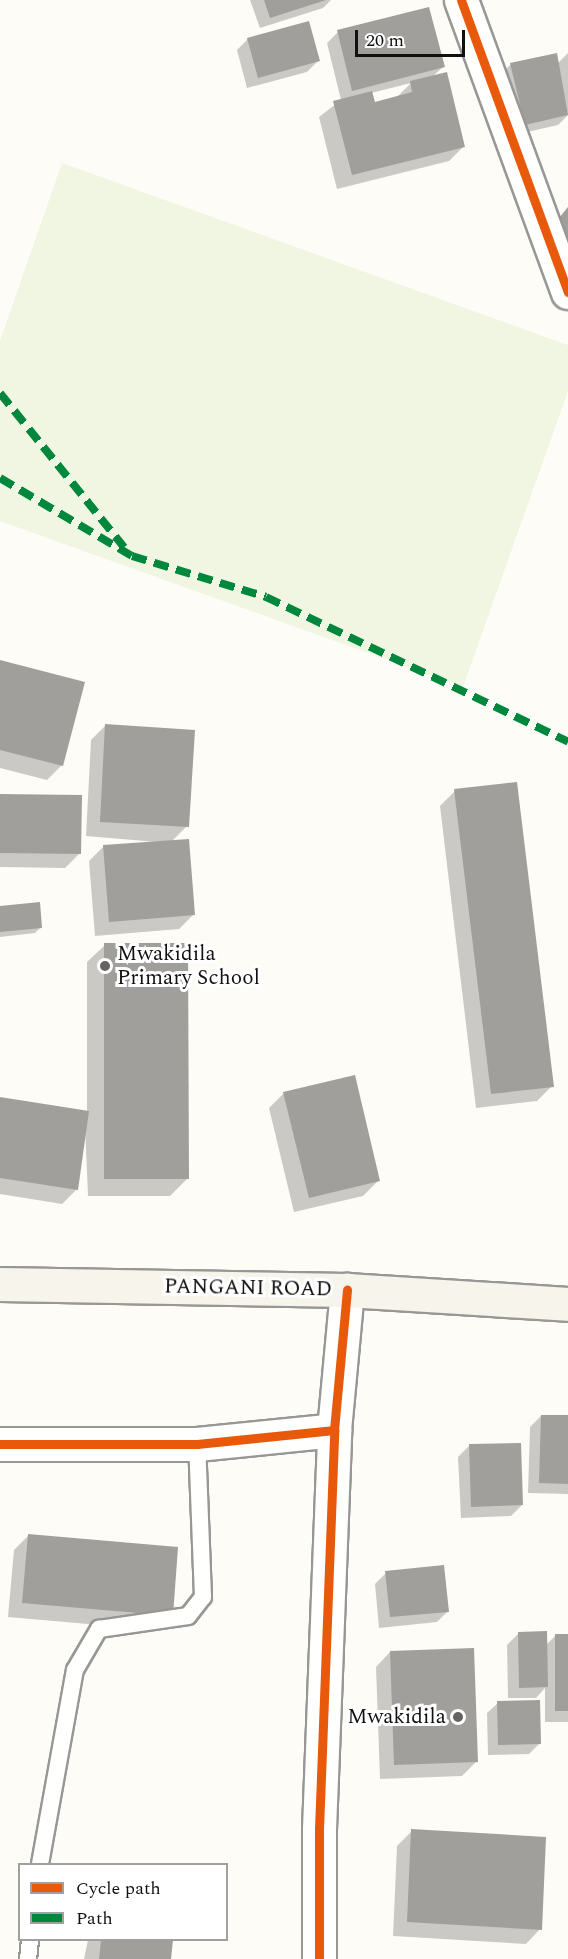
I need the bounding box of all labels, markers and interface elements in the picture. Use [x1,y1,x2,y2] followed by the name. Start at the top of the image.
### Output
[358,18,468,56] scale bar
[366,27,404,54] text: 20 m
[117,941,260,991] place label: Mwakidila Primary School
[98,959,112,973] marker: Mwakidila Primary School
[164,1274,332,1302] street label: PANGANI ROAD
[347,1704,446,1730] place label: Mwakidila
[451,1710,465,1724] marker: Mwakidila
[18,1863,228,1941] legend
[76,1875,161,1902] text: Cycle path
[76,1905,113,1932] text: Path

